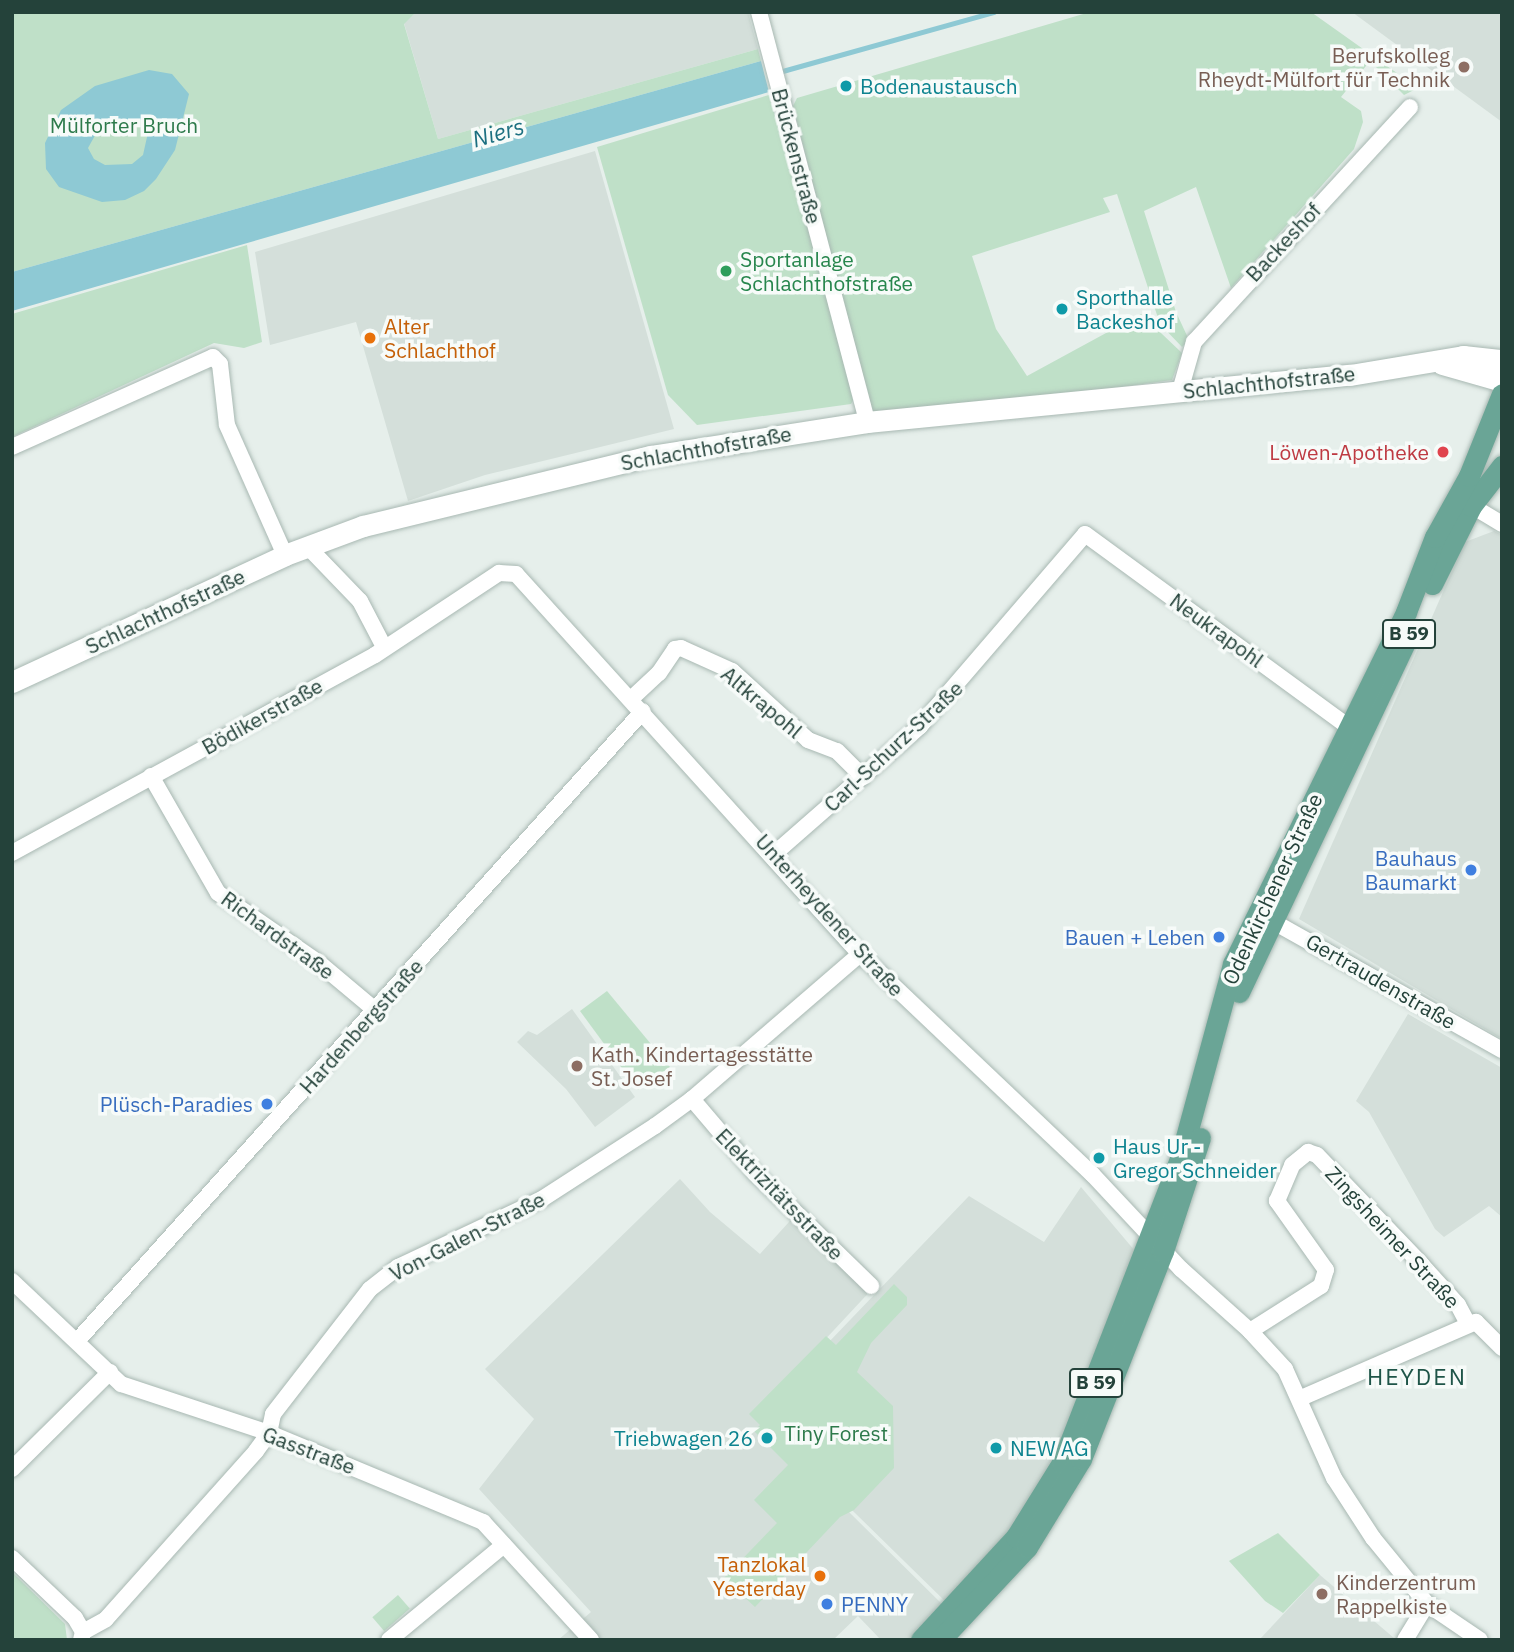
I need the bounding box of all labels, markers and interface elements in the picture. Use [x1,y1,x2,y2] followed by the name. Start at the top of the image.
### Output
[1198,42,1450,92] place label: Berufskolleg Rheydt-Mülfort für Technik
[1456,59,1472,75] marker: Berufskolleg Rheydt-Mülfort für Technik
[860,73,1018,99] place label: Bodenaustausch
[838,78,854,94] marker: Bodenaustausch
[767,85,827,227] street label: Brückenstraße
[469,111,527,153] water label: Niers
[50,112,198,138] park label: Mülforter Bruch
[1240,197,1326,287] street label: Backeshof
[740,246,913,296] place label: Sportanlage Schlachthofstraße
[718,263,734,279] marker: Sportanlage Schlachthofstraße
[1076,284,1174,334] place label: Sporthalle Backeshof
[1054,301,1070,317] marker: Sporthalle Backeshof
[384,313,496,363] place label: Alter Schlachthof
[362,330,378,346] marker: Alter Schlachthof
[1182,360,1356,404] street label: Schlachthofstraße
[619,421,793,475] street label: Schlachthofstraße
[1269,439,1429,465] place label: Löwen-Apotheke
[1435,444,1451,460] marker: Löwen-Apotheke
[81,563,249,659] street label: Schlachthofstraße
[1165,588,1269,672] street label: Neukrapohl
[1381,618,1437,650] road number: B 59
[716,661,808,743] street label: Altkrapohl
[197,672,327,760] street label: Bödikerstraße
[818,675,968,817] street label: Carl-Schurz-Straße
[1217,789,1327,989] street label: Odenkirchener Straße
[751,829,909,1001] street label: Unterheydener Straße
[1365,845,1457,895] place label: Bauhaus Baumarkt
[1463,862,1479,878] marker: Bauhaus Baumarkt
[217,886,339,984] street label: Richardstraße
[1065,924,1205,950] place label: Bauen + Leben
[1302,928,1460,1034] street label: Gertraudenstraße
[1211,929,1227,945] marker: Bauen + Leben
[294,953,428,1099] street label: Hardenbergstraße
[591,1041,813,1091] place label: Kath. Kindertagesstätte St. Josef
[569,1058,585,1074] marker: Kath. Kindertagesstätte St. Josef
[100,1091,253,1117] place label: Plüsch-Paradies
[259,1096,275,1112] marker: Plüsch-Paradies
[711,1123,849,1265] street label: Elektrizitätsstraße
[1113,1133,1277,1183] place label: Haus Ur - Gregor Schneider
[1091,1150,1107,1166] marker: Haus Ur - Gregor Schneider
[1321,1161,1465,1313] street label: Zingsheimer Straße
[385,1186,549,1286] street label: Von-Galen-Straße
[1368,1362,1466,1390] district label: HEYDEN
[1068,1368,1124,1399] road number: B 59
[784,1420,888,1446] park label: Tiny Forest
[259,1421,359,1479] street label: Gasstraße
[614,1425,753,1451] place label: Triebwagen 26
[759,1430,775,1446] marker: Triebwagen 26
[1010,1435,1088,1461] place label: NEW AG
[988,1440,1004,1456] marker: NEW AG
[713,1551,806,1601] place label: Tanzlokal Yesterday
[812,1568,828,1584] marker: Tanzlokal Yesterday
[1336,1569,1476,1619] place label: Kinderzentrum Rappelkiste
[1314,1586,1330,1602] marker: Kinderzentrum Rappelkiste
[841,1591,908,1617] place label: PENNY
[819,1596,835,1612] marker: PENNY

